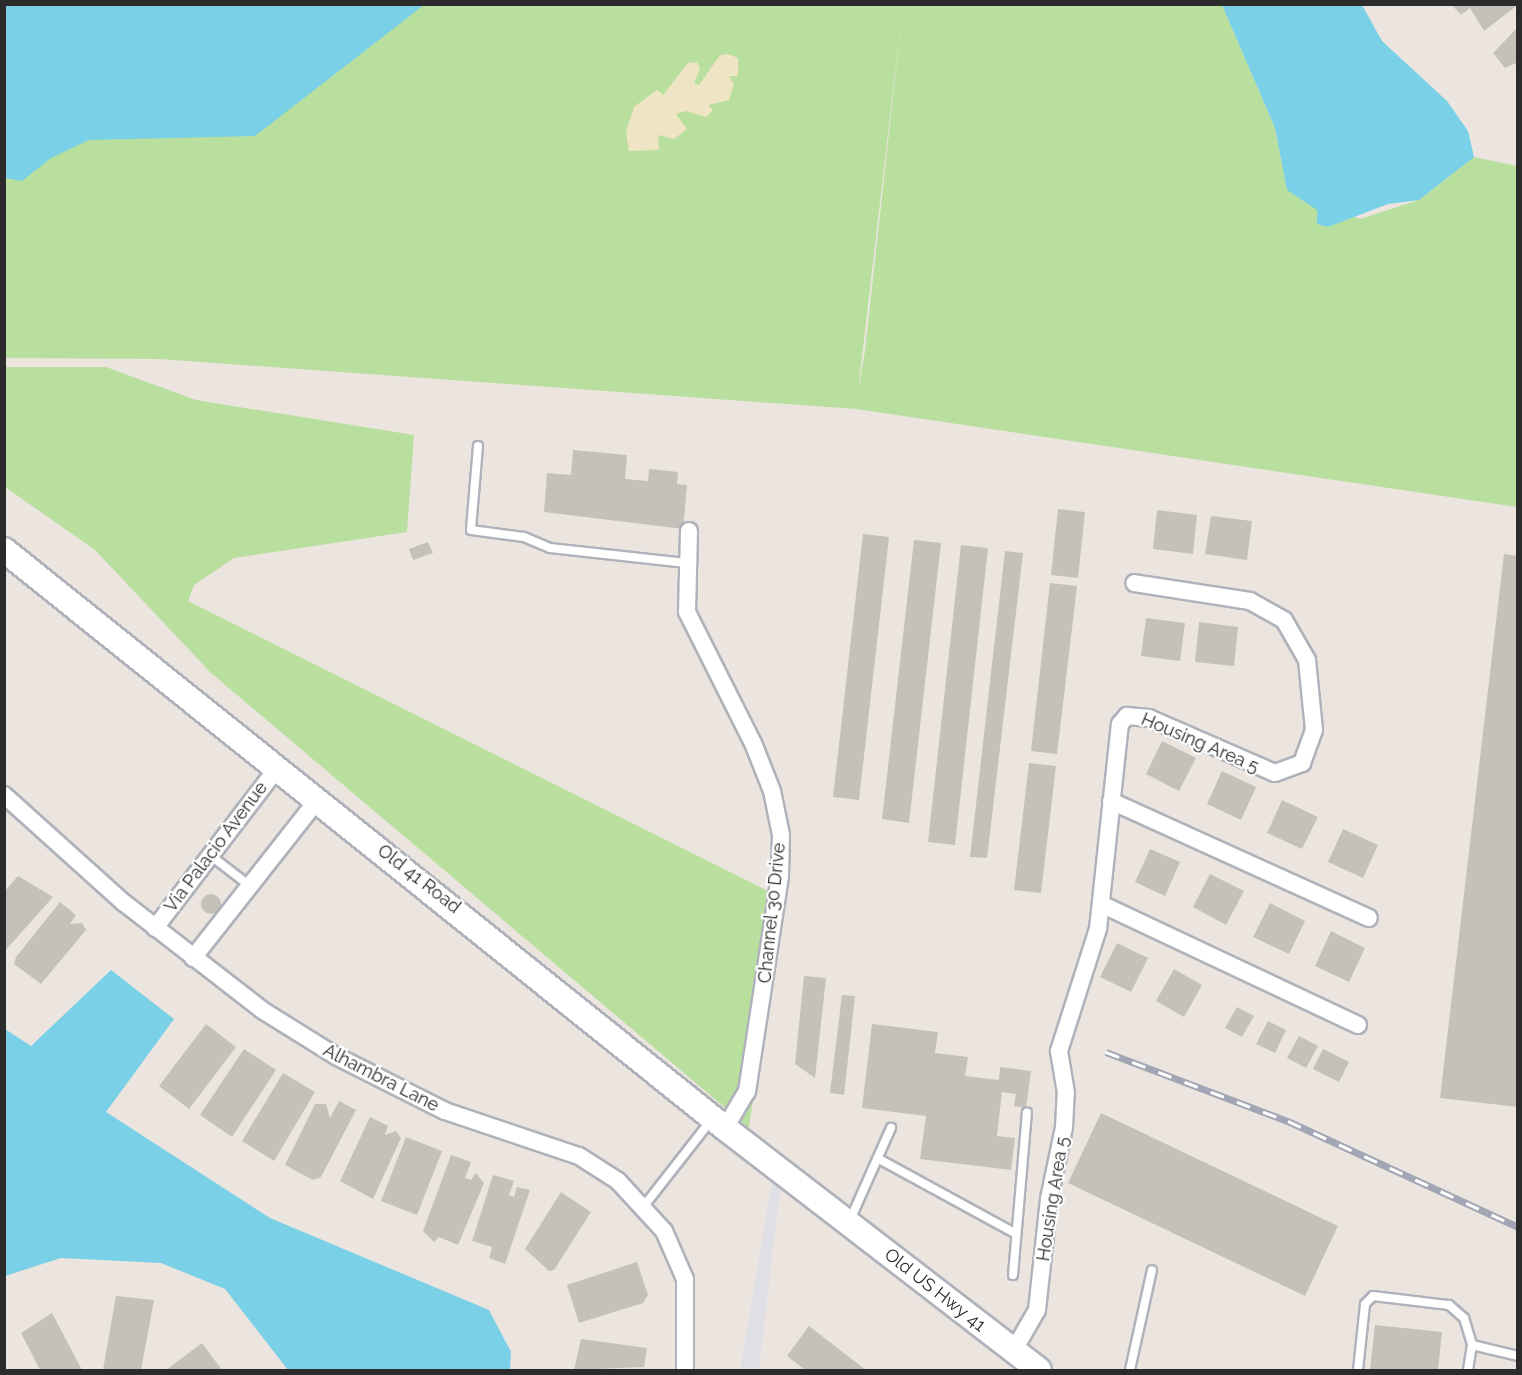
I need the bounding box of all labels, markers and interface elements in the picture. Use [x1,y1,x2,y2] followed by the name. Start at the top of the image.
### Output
[1138,708,1262,778] street label: Housing Area 5
[160,777,272,917] street label: Via Palacio Avenue
[373,840,465,918] street label: Old 41 Road
[754,841,790,985] street label: Channel 30 Drive
[319,1040,443,1116] street label: Alhambra Lane
[1032,1135,1074,1263] street label: Housing Area 5
[880,1244,990,1336] street label: Old US Hwy 41

